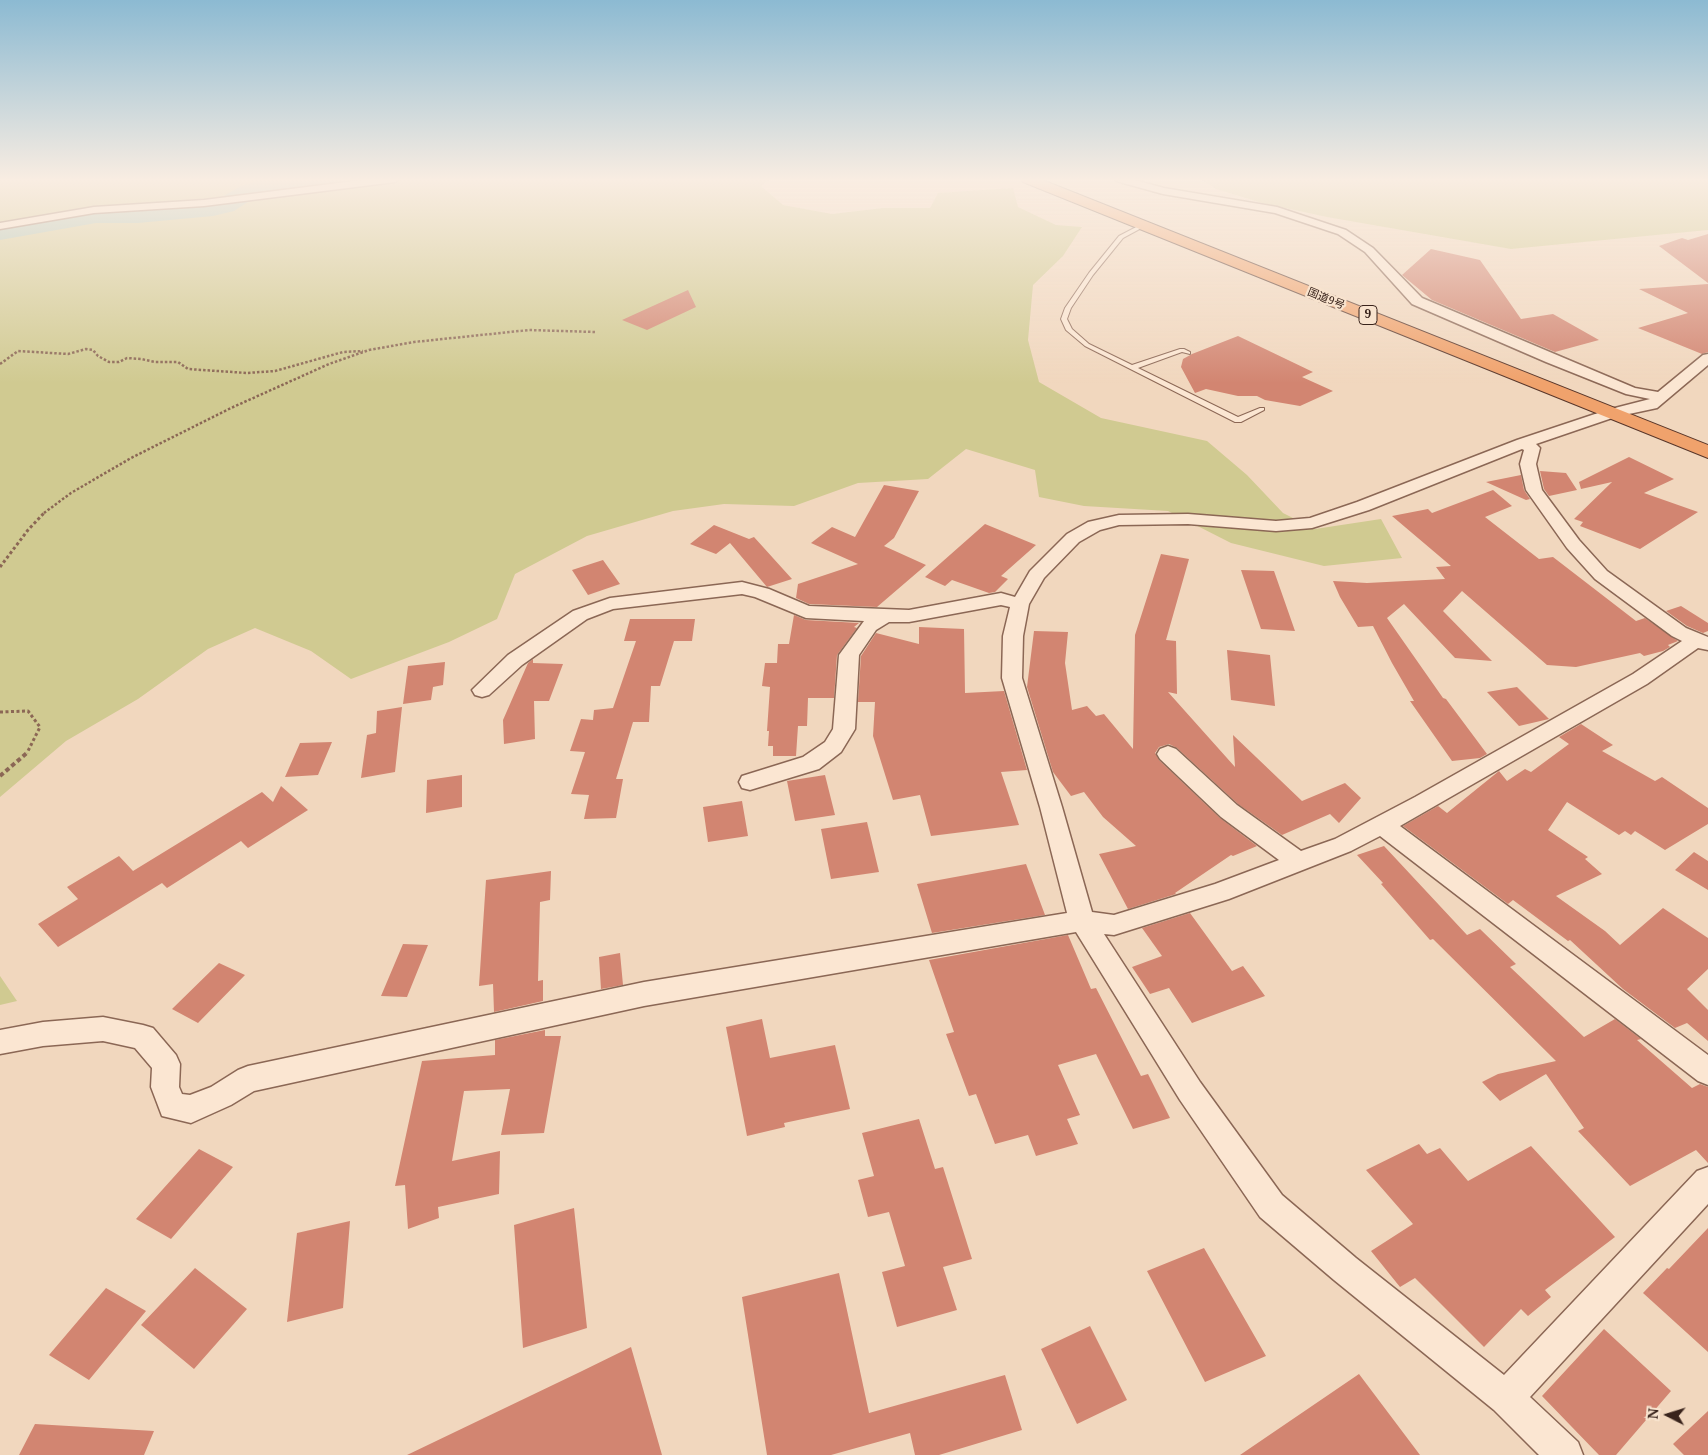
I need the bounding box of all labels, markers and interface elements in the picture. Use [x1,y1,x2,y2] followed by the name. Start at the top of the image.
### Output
[1305,286,1347,312] street label: 国道9号
[1359,306,1377,324] road number: 9
[1643,1390,1693,1440] north arrow
[1643,1407,1663,1420] text: N

